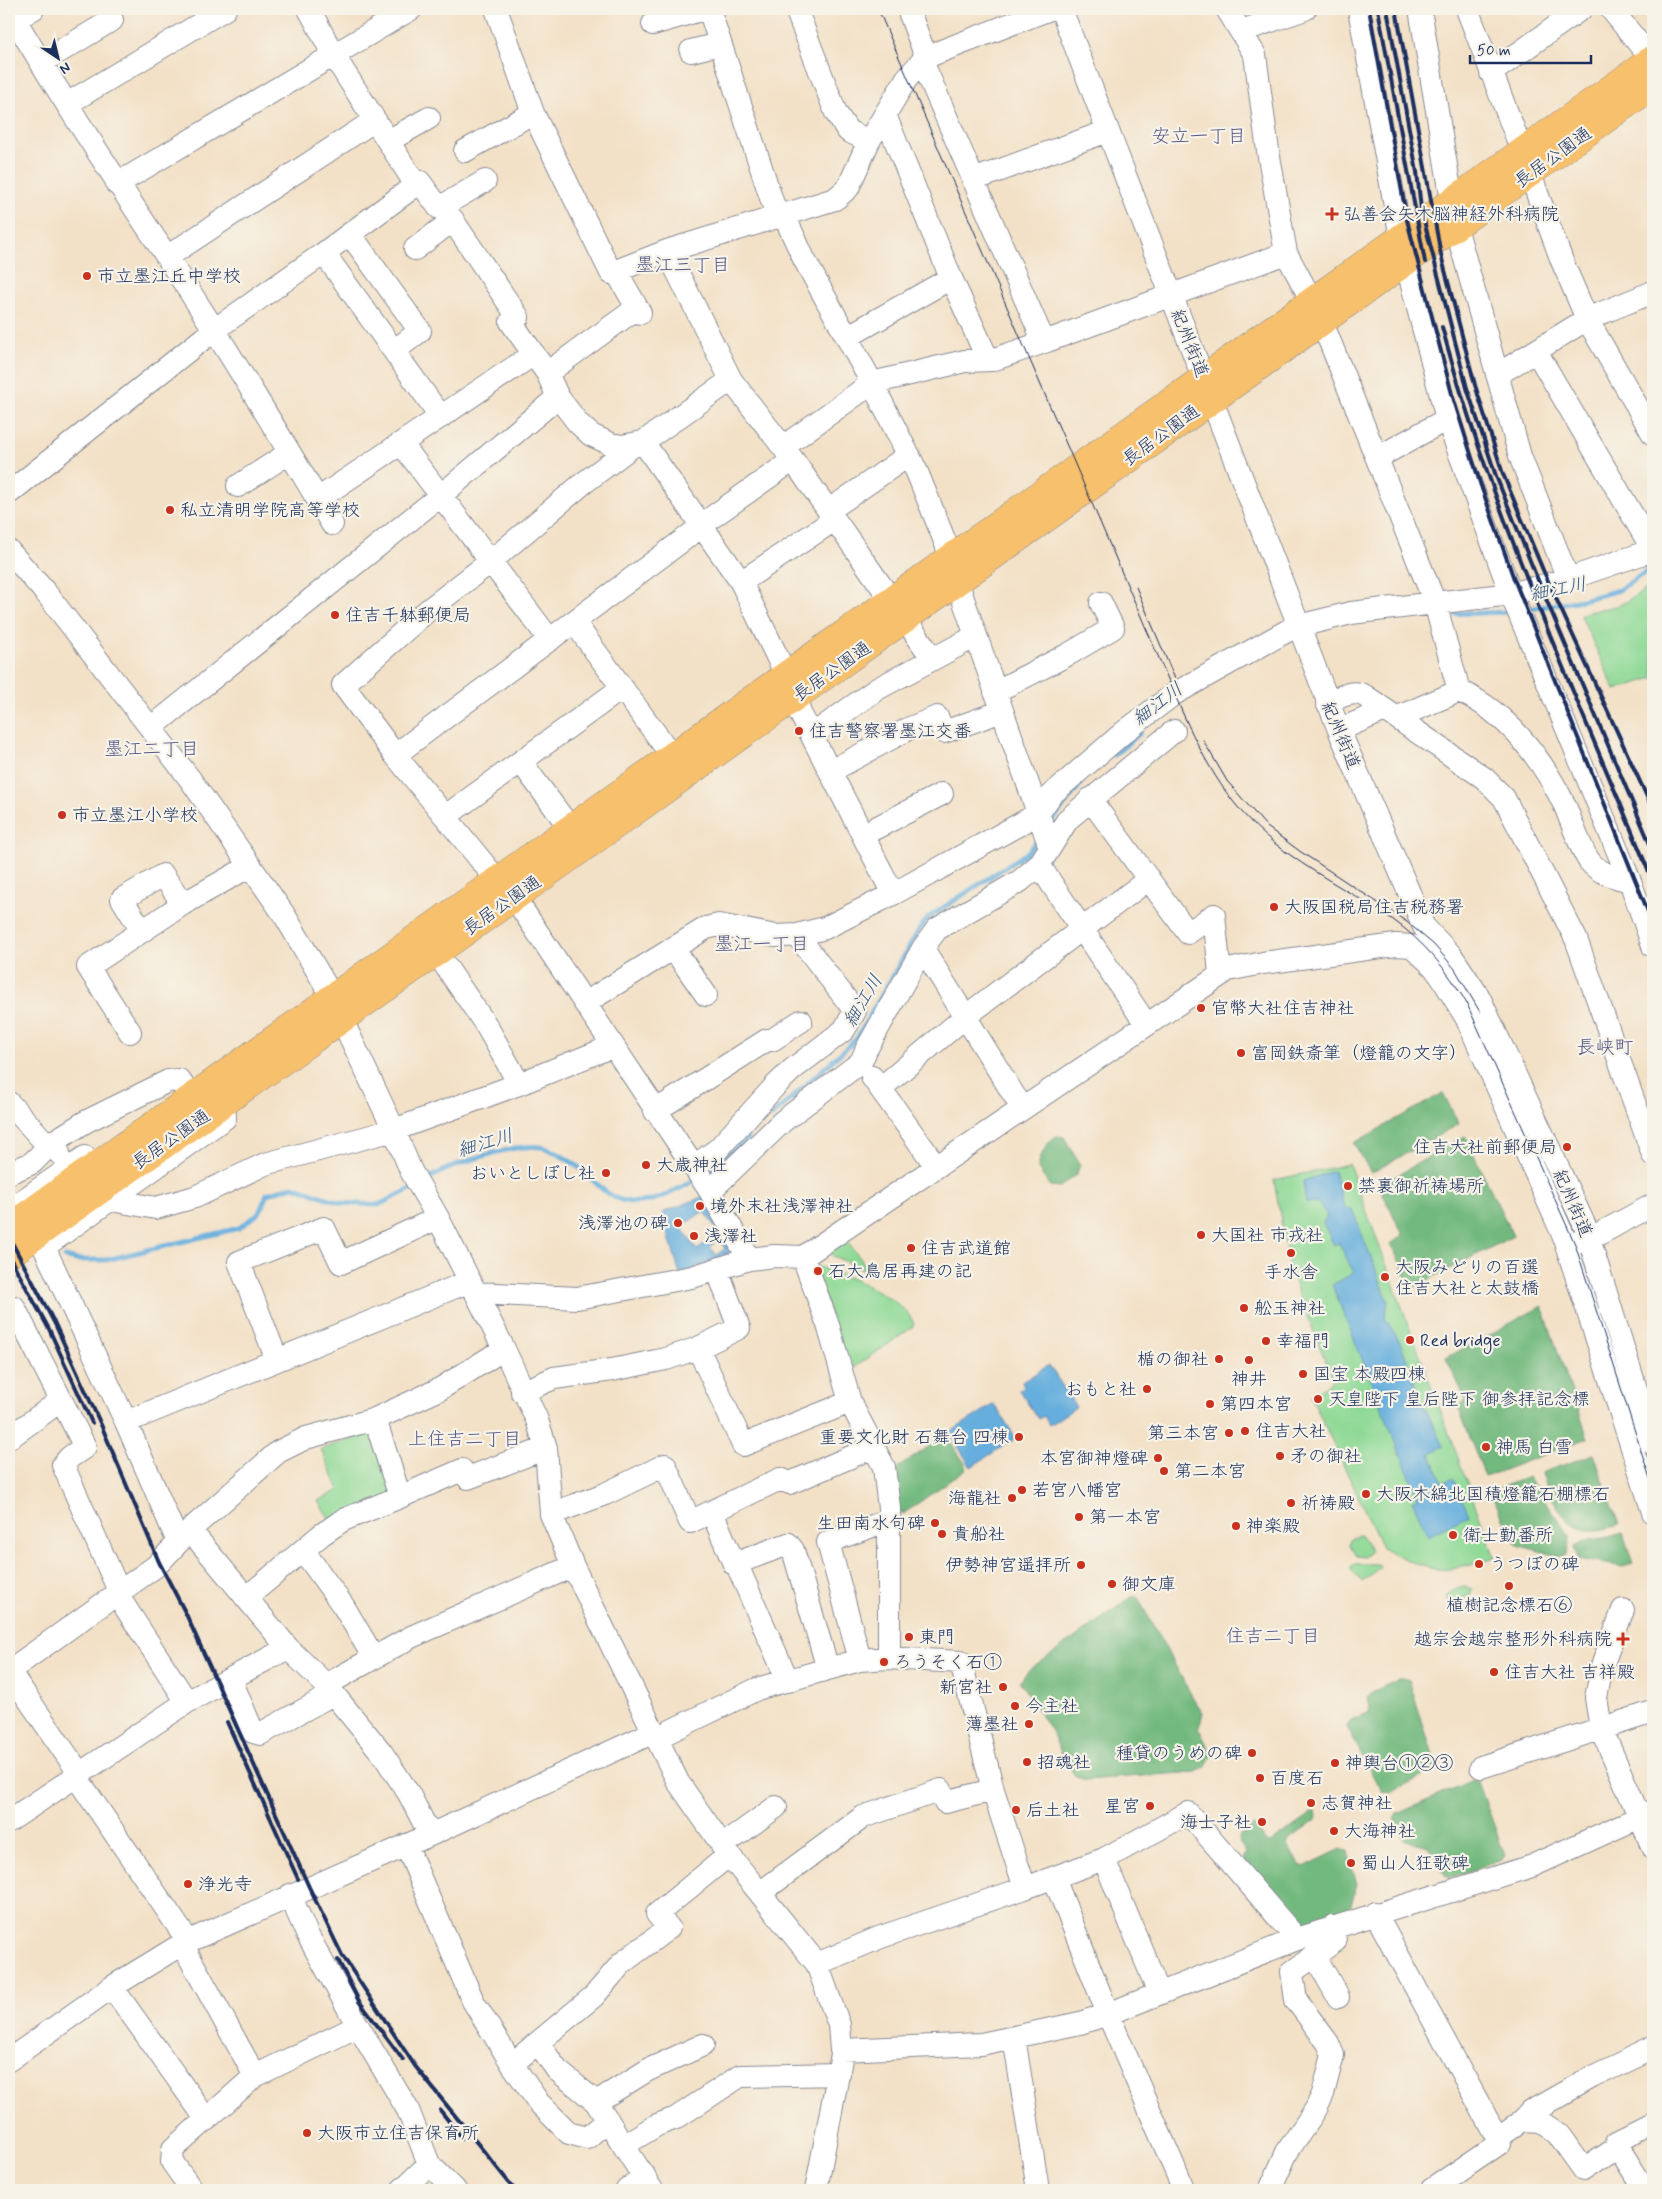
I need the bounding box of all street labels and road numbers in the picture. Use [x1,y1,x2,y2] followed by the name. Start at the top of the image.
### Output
[1510,122,1597,194] street label: 長居公園通
[1164,306,1214,381] street label: 紀州街道
[1118,400,1205,472] street label: 長居公園通
[789,636,876,707] street label: 長居公園通
[1315,698,1365,773] street label: 紀州街道
[459,870,546,941] street label: 長居公園通
[128,1104,215,1175] street label: 長居公園通
[1546,1166,1598,1241] street label: 紀州街道

